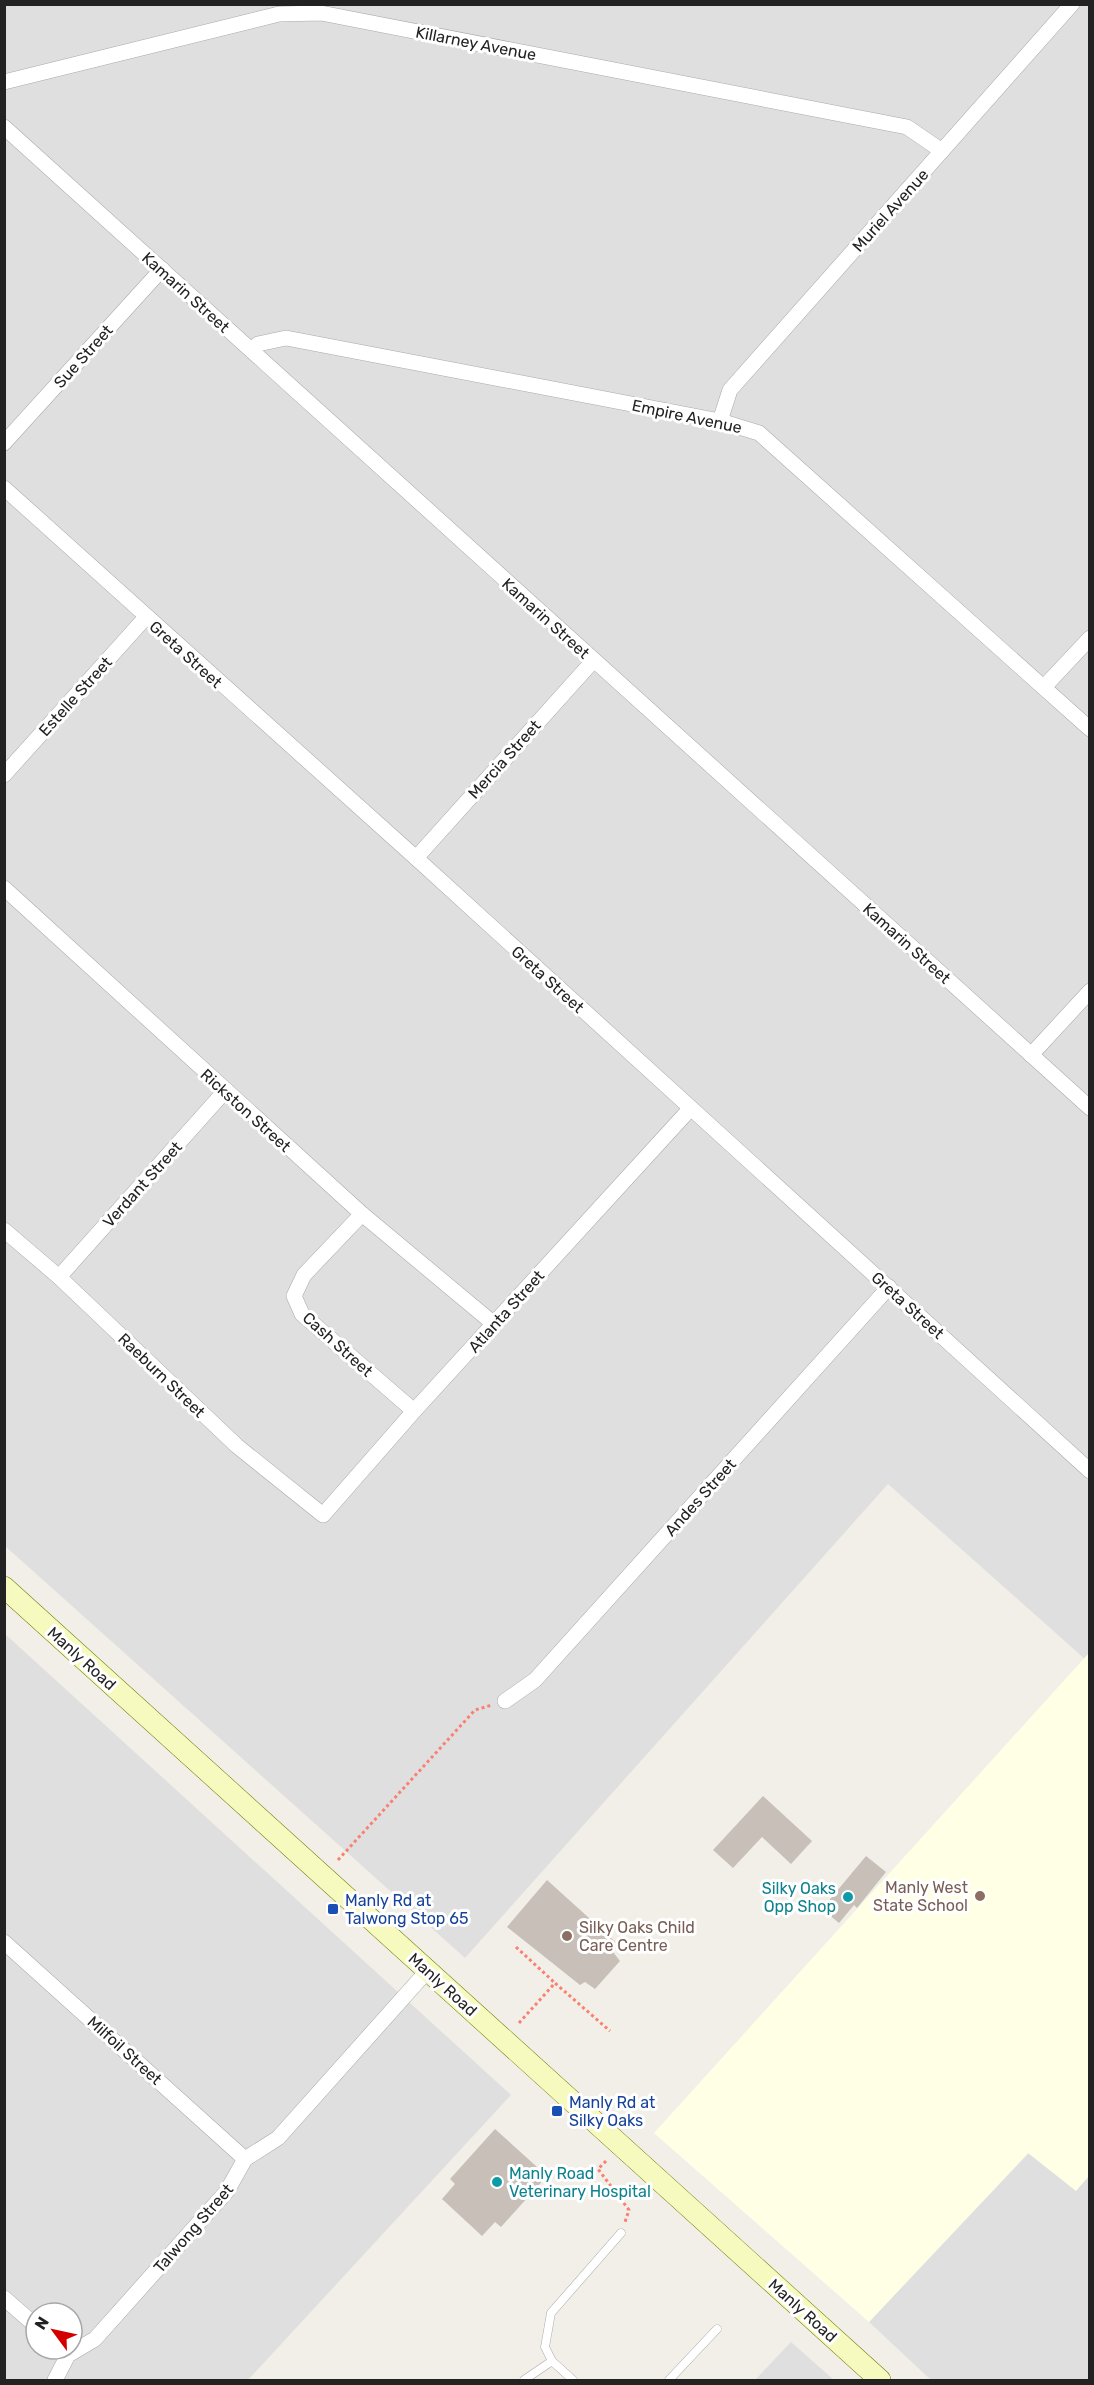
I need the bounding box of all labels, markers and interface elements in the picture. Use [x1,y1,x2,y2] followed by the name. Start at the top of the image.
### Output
[414,22,538,65] street label: Killarney Avenue
[848,165,932,256] street label: Muriel Avenue
[138,248,233,337] street label: Kamarin Street
[50,321,117,392] street label: Sue Street
[630,396,744,437] street label: Empire Avenue
[498,574,593,663] street label: Kamarin Street
[145,617,226,692] street label: Greta Street
[35,653,116,740] street label: Estelle Street
[464,716,545,803] street label: Mercia Street
[859,899,954,988] street label: Kamarin Street
[507,942,588,1017] street label: Greta Street
[197,1065,295,1156] street label: Rickston Street
[99,1138,186,1231] street label: Verdant Street
[464,1266,548,1356] street label: Atlanta Street
[867,1268,948,1343] street label: Greta Street
[299,1308,377,1381] street label: Cash Street
[114,1329,209,1422] street label: Raeburn Street
[661,1455,740,1540] street label: Andes Street
[44,1623,120,1694] street label: Manly Road
[873,1878,968,1915] place label: Manly West State School
[762,1879,836,1916] place label: Silky Oaks Opp Shop
[973,1889,987,1903] marker: Manly West State School
[841,1890,855,1904] marker: Silky Oaks Opp Shop
[345,1891,468,1928] place label: Manly Rd at Talwong Stop 65
[326,1902,340,1916] marker: Manly Rd at Talwong Stop 65
[579,1918,695,1955] place label: Silky Oaks Child Care Centre
[560,1929,574,1943] marker: Silky Oaks Child Care Centre
[405,1949,481,2020] street label: Manly Road
[84,2012,166,2089] street label: Milfoil Street
[569,2093,655,2130] place label: Manly Rd at Silky Oaks
[550,2104,564,2118] marker: Manly Rd at Silky Oaks
[509,2164,651,2201] place label: Manly Road Veterinary Hospital
[490,2175,504,2189] marker: Manly Road Veterinary Hospital
[150,2180,237,2277] street label: Talwong Street
[765,2275,841,2346] street label: Manly Road
[24,2301,84,2361] north arrow
[31,2313,53,2333] text: N

